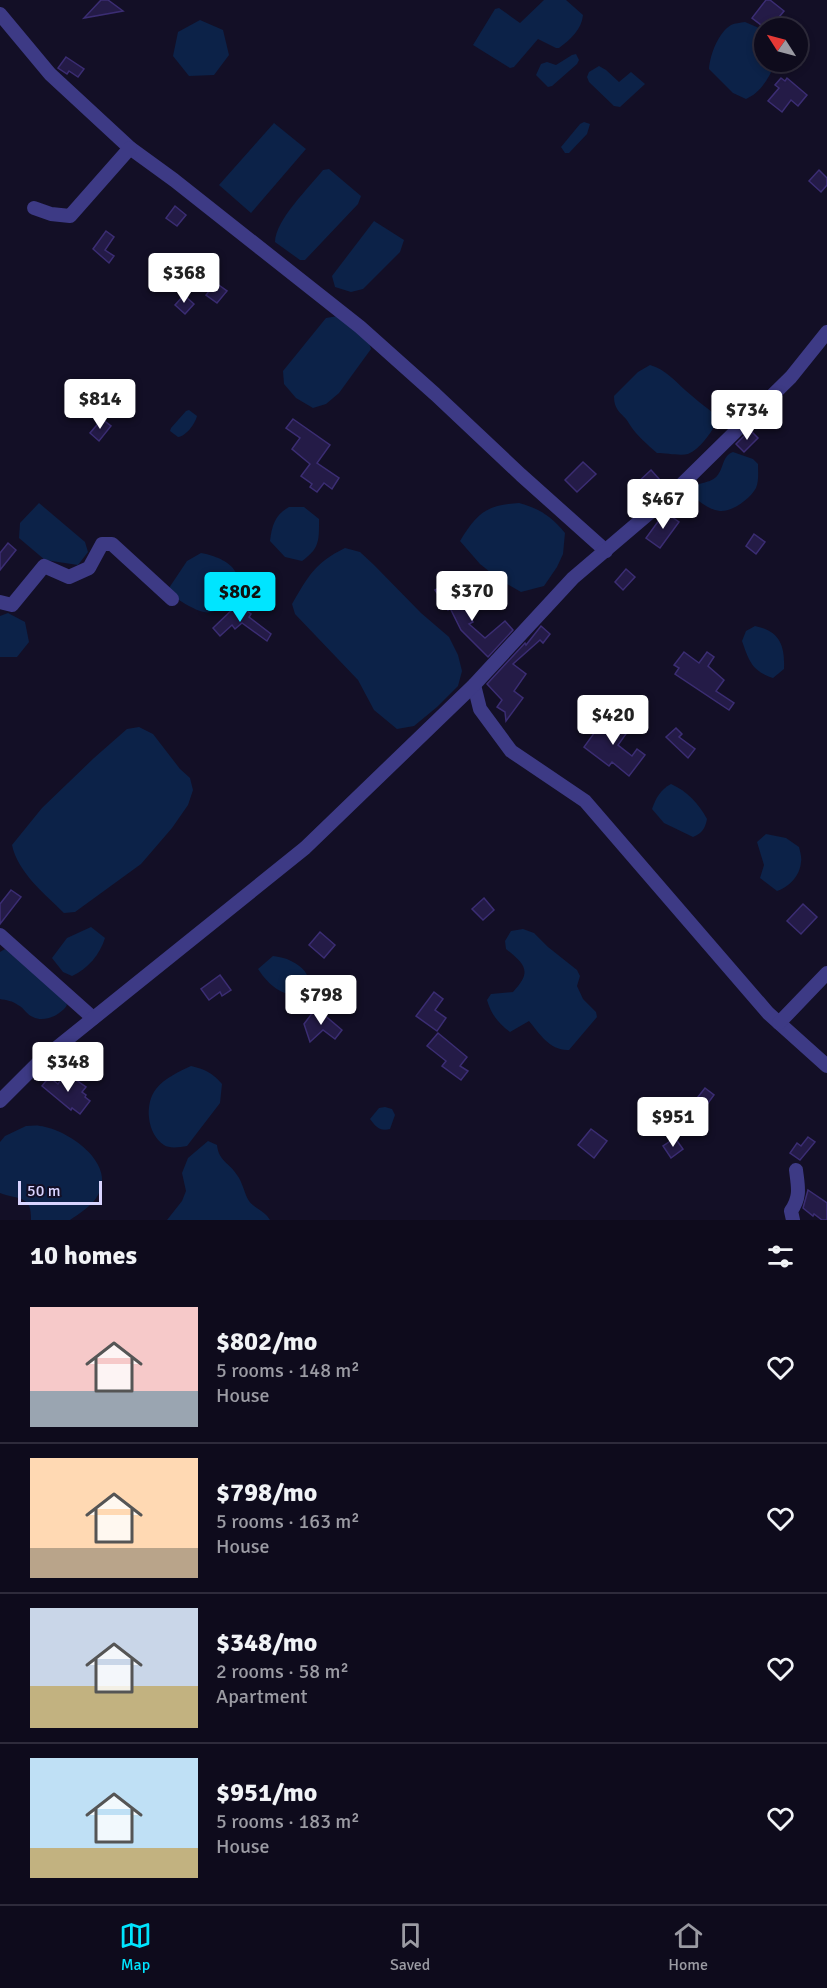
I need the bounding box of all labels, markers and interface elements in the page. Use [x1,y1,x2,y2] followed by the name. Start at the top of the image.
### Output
[754,18,808,72] north arrow
[754,18,808,72] map controls
[148,253,220,304] pin: $368
[162,260,206,285] text: $368
[64,379,136,430] pin: $814
[78,386,122,411] text: $814
[711,390,783,441] pin: $734
[725,397,769,422] text: $734
[627,479,699,530] pin: $467
[641,486,685,511] text: $467
[436,571,508,622] pin: $370
[204,572,276,623] pin: $802
[450,578,494,603] text: $370
[218,579,262,604] text: $802
[577,695,649,746] pin: $420
[591,702,635,727] text: $420
[285,975,357,1026] pin: $798
[299,982,343,1007] text: $798
[32,1042,104,1093] pin: $348
[46,1049,90,1074] text: $348
[637,1097,709,1148] pin: $951
[651,1104,695,1129] text: $951
[18,1178,102,1206] scale bar
[27,1181,61,1201] text: 50 m
[30,1240,137,1272] text: 10 homes
[764,1240,797,1273] icon: filters
[216,1326,317,1358] text: $802/mo
[78,1331,150,1403] icon: home
[764,1351,797,1384] icon: heart
[216,1358,360,1383] text: 5 rooms · 148 m²
[216,1383,270,1408] text: House
[216,1477,317,1509] text: $798/mo
[78,1482,150,1554] icon: home
[764,1502,797,1535] icon: heart
[216,1509,360,1534] text: 5 rooms · 163 m²
[216,1534,270,1559] text: House
[216,1627,317,1659] text: $348/mo
[78,1632,150,1704] icon: home
[764,1652,797,1685] icon: heart
[216,1659,349,1684] text: 2 rooms · 58 m²
[216,1684,308,1709] text: Apartment
[216,1777,317,1809] text: $951/mo
[78,1782,150,1854] icon: home
[764,1802,797,1835] icon: heart
[216,1809,360,1834] text: 5 rooms · 183 m²
[216,1834,270,1859] text: House
[119,1919,152,1975] tab: Map
[390,1919,430,1975] tab: Saved
[668,1919,708,1975] tab: Home

